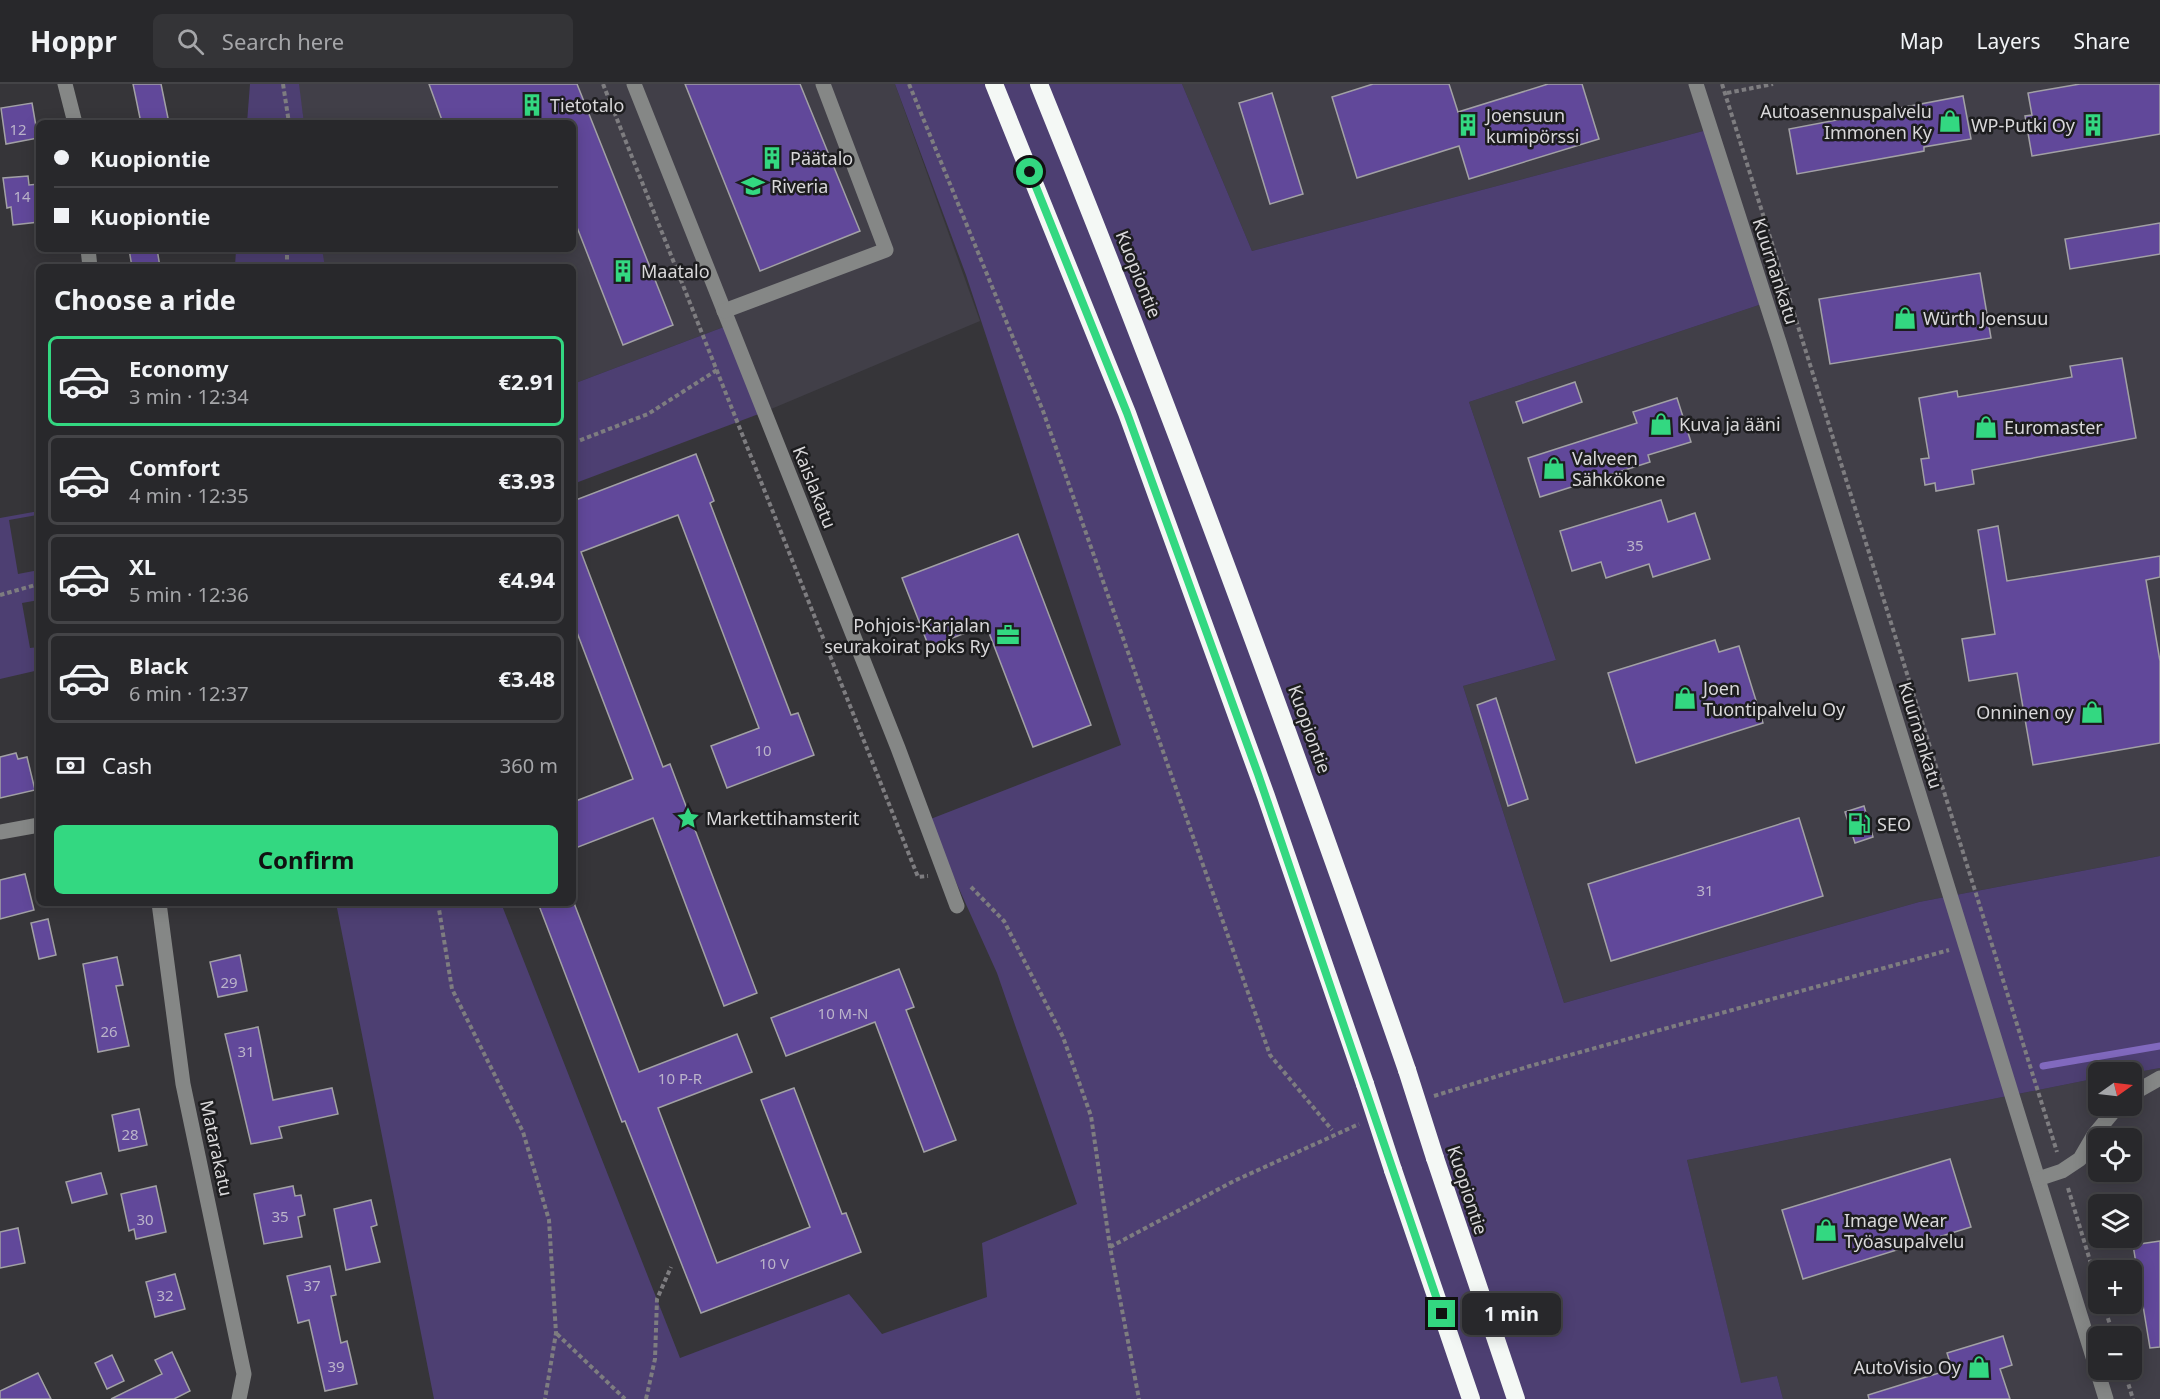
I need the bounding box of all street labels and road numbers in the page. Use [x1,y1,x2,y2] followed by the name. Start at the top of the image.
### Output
[1748,215,1804,327] street label: Kuurnankatu
[1111,227,1167,321] street label: Kuopiontie
[788,442,842,532] street label: Kaislakatu
[1893,679,1949,791] street label: Kuurnankatu
[1283,682,1337,776] street label: Kuopiontie
[195,1098,239,1198] street label: Matarakatu
[1442,1142,1494,1238] street label: Kuopiontie

